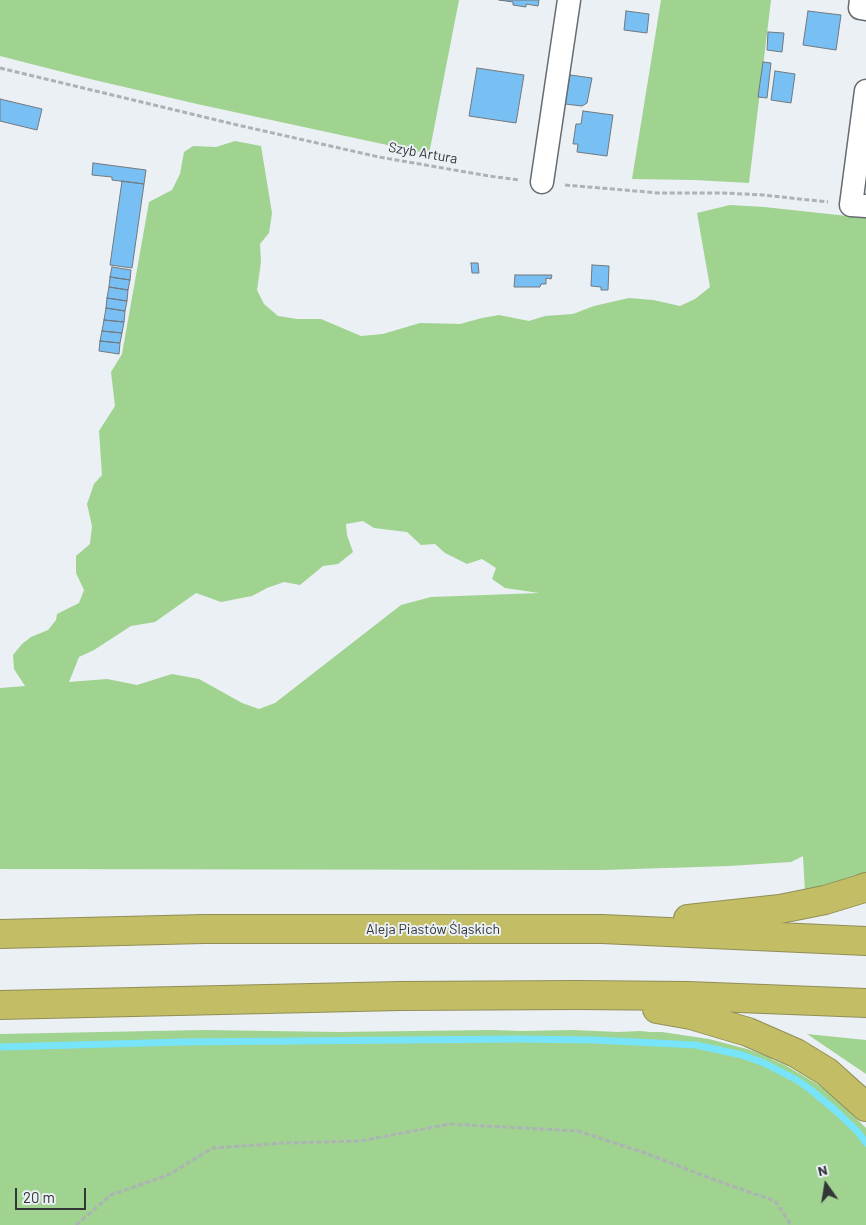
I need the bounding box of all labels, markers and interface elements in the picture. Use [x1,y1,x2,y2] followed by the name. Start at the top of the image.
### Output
[387,139,459,167] street label: Szyb Artura
[366,921,500,937] street label: Aleja Piastów Śląskich
[801,1160,851,1210] north arrow
[816,1161,829,1179] text: N
[18,1178,89,1210] scale bar
[23,1188,55,1206] text: 20 m

